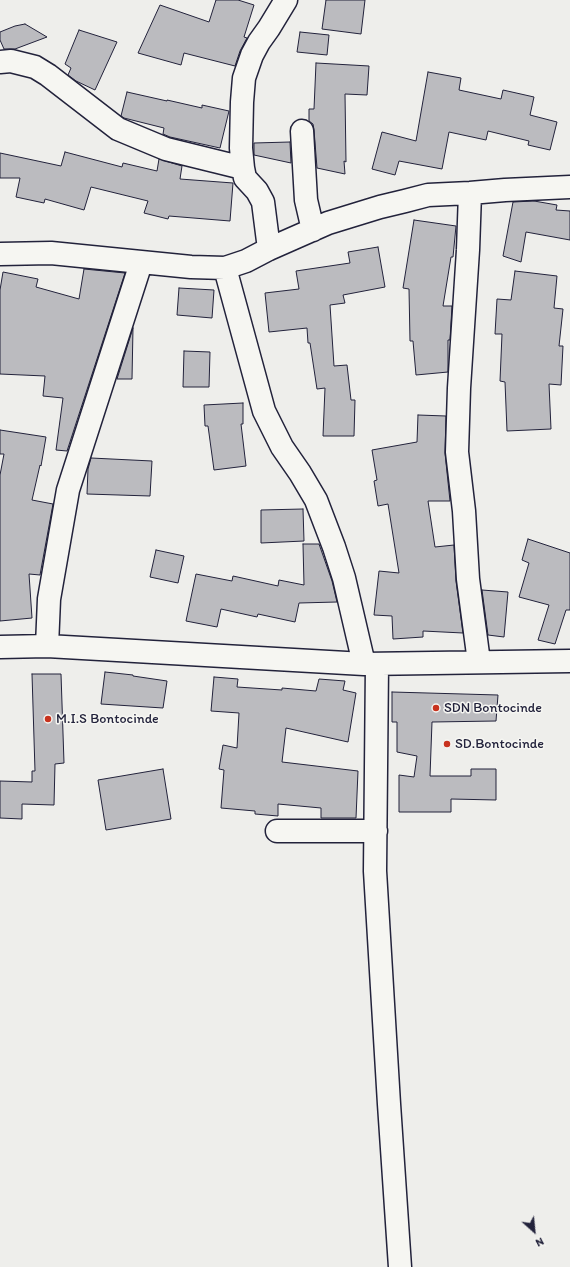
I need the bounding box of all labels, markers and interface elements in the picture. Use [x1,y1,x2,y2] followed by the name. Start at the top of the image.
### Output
[444,700,542,716] place label: SDN Bontocinde
[431,703,441,713] marker: SDN Bontocinde
[56,711,159,727] place label: M.I.S Bontocinde
[43,714,53,724] marker: M.I.S Bontocinde
[455,736,544,752] place label: SD.Bontocinde
[442,739,452,749] marker: SD.Bontocinde
[514,1211,554,1251] north arrow
[533,1235,546,1250] text: N

